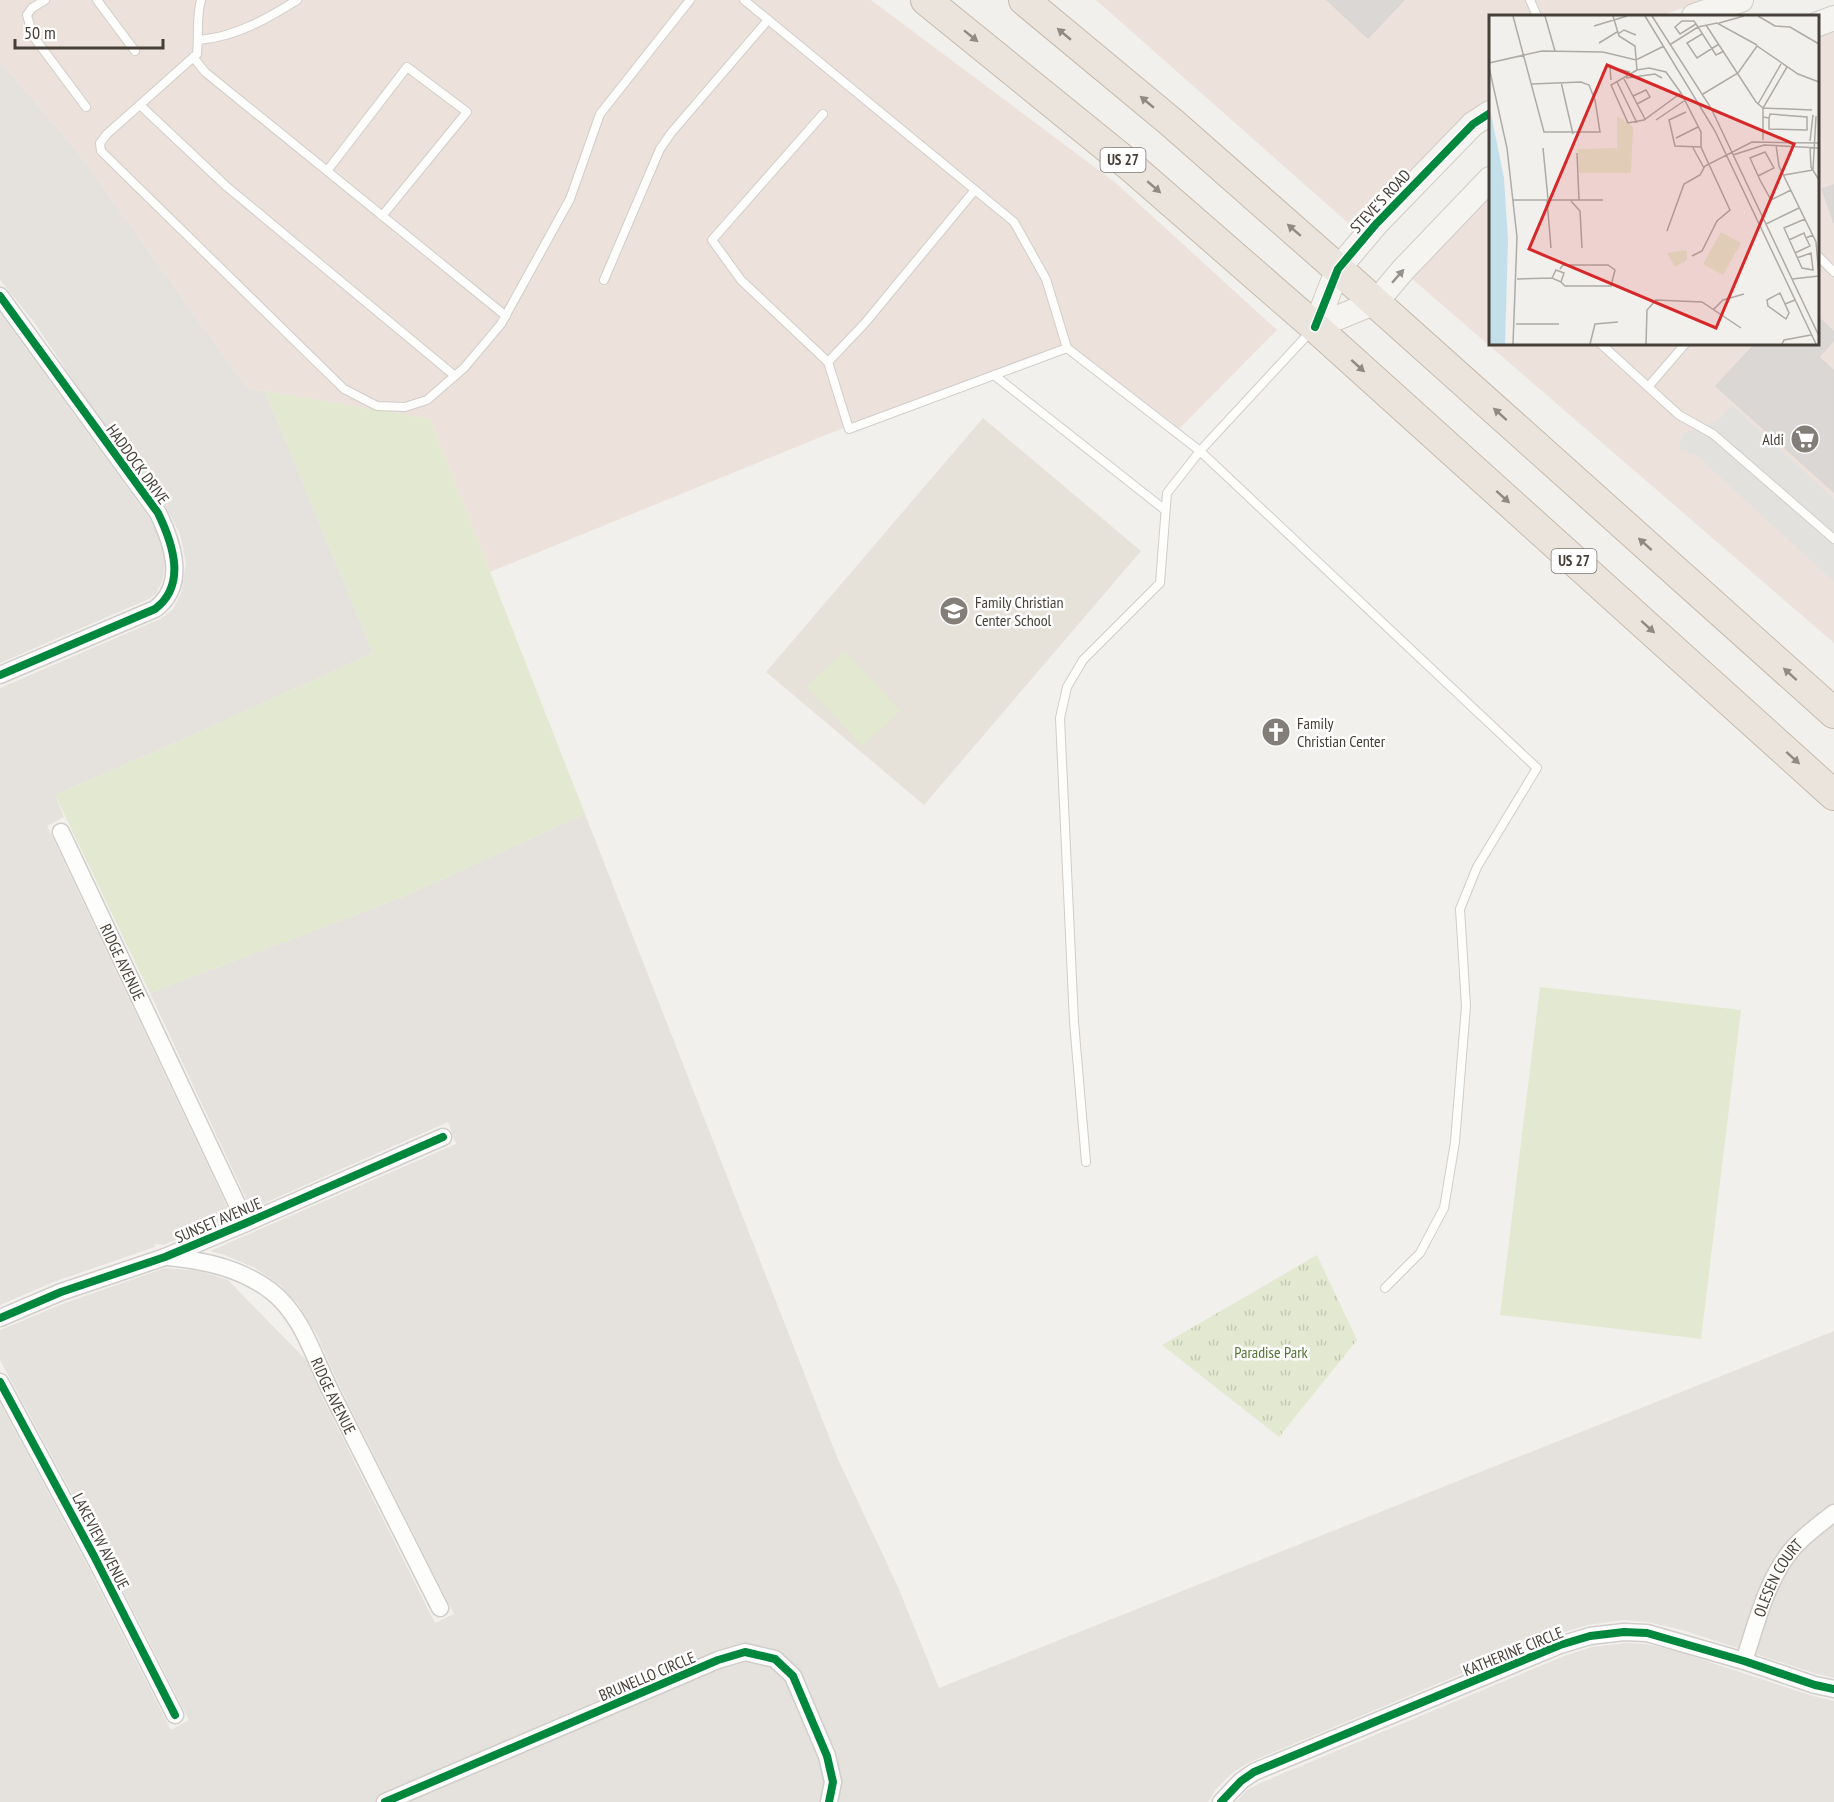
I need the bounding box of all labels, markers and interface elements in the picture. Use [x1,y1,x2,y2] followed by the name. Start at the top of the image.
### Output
[15,12,164,50] scale bar
[1489,15,1819,345] inset map
[24,21,56,44] text: 50 m
[1056,27,1072,40] one-way arrow
[964,30,979,42] one-way arrow
[1140,96,1155,109] one-way arrow
[1100,148,1146,172] road number: US 27
[1345,165,1415,237] street label: STEVE'S ROAD
[1147,180,1162,194] one-way arrow
[1287,224,1302,237] one-way arrow
[1391,269,1404,284] one-way arrow
[1350,359,1365,372] one-way arrow
[1492,407,1507,421] one-way arrow
[102,420,174,508] street label: HADDOCK DRIVE
[1789,423,1821,455] supermarket icon: Aldi
[1762,429,1784,449] place label: Aldi
[1495,490,1510,503] one-way arrow
[1638,538,1653,551] one-way arrow
[1552,549,1596,573] road number: US 27
[975,592,1064,630] place label: Family Christian Center School
[938,595,970,627] school or university icon: Family Christian Center School
[1640,620,1655,634] one-way arrow
[1783,668,1798,681] one-way arrow
[1297,713,1386,751] place label: Family Christian Center
[1260,716,1292,748] church icon: Family Christian Center
[1785,751,1800,765] one-way arrow
[96,921,149,1004] street label: RIDGE AVENUE
[172,1193,264,1247] street label: SUNSET AVENUE
[1234,1342,1309,1362] park label: Paradise Park
[307,1354,360,1437] street label: RIDGE AVENUE
[68,1489,134,1593] street label: LAKEVIEW AVENUE
[1749,1535,1807,1620] street label: OLESEN COURT
[1460,1622,1566,1680] street label: KATHERINE CIRCLE
[596,1647,698,1705] street label: BRUNELLO CIRCLE

